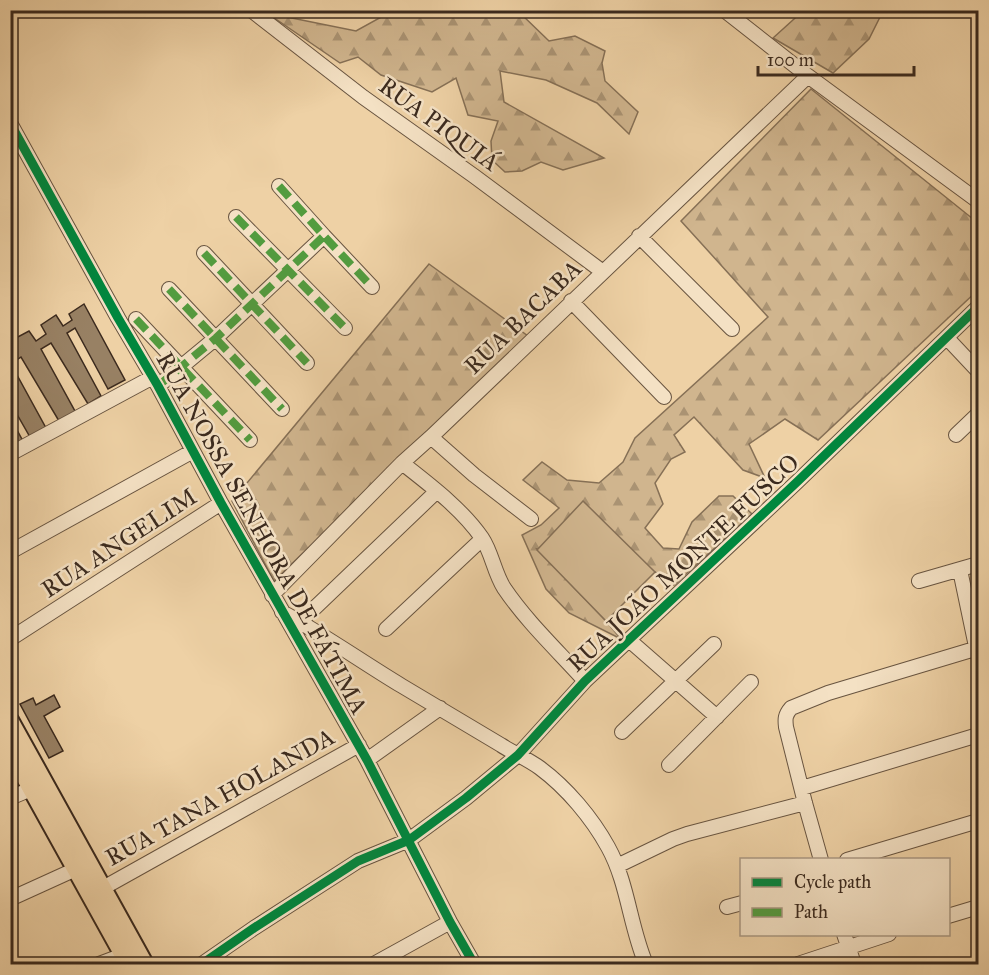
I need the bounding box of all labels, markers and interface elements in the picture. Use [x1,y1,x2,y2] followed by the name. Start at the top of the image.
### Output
[758,39,914,77] scale bar
[767,49,814,71] text: 100 m
[373,70,505,178] street label: RUA PIQUIÁ
[458,254,588,380] street label: RUA BACABA
[150,347,374,719] street label: RUA NOSSA SENHORA DE FÁTIMA
[561,448,805,678] street label: RUA JOÃO MONTE FUSCO
[36,482,202,604] street label: RUA ANGELIM
[100,721,340,873] street label: RUA TANA HOLANDA
[740,858,950,936] legend
[794,871,871,893] text: Cycle path
[794,901,828,923] text: Path

